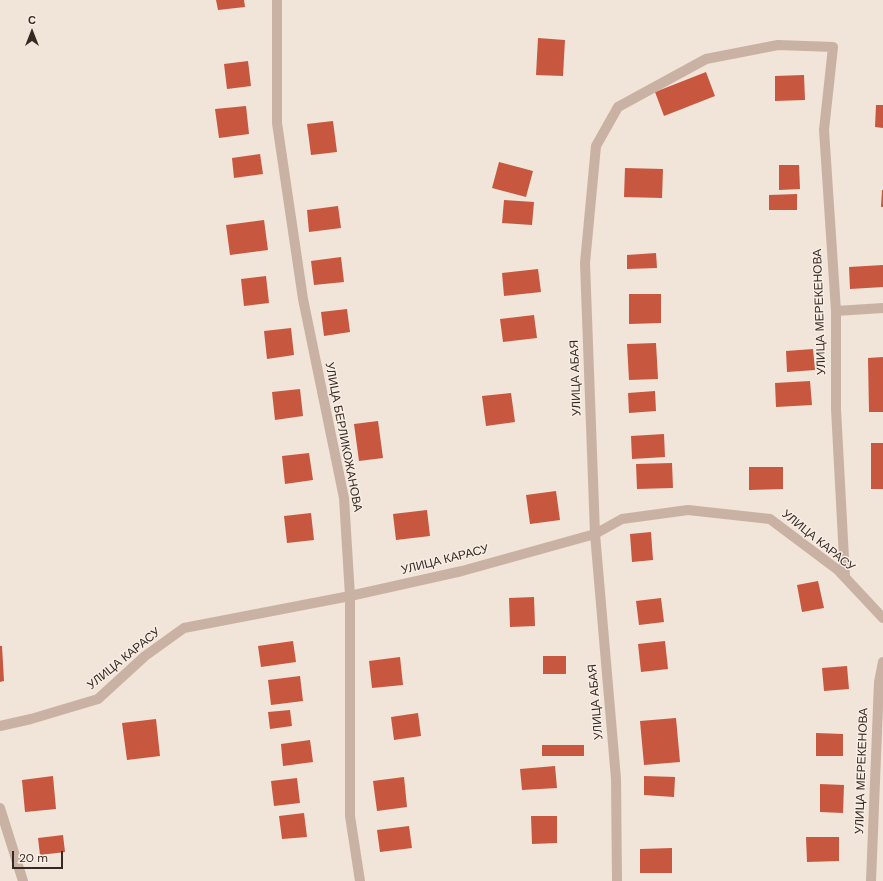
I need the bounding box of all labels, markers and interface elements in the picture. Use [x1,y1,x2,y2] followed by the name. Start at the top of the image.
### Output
[12,12,52,52] north arrow
[28,13,36,27] text: С
[811,249,829,375] street label: УЛИЦА МЕРЕКЕНОВА
[567,340,585,416] street label: УЛИЦА АБАЯ
[321,361,365,513] street label: УЛИЦА БЕРЛИКОЖАНОВА
[779,507,857,575] street label: УЛИЦА КАРАСУ
[400,542,490,578] street label: УЛИЦА КАРАСУ
[85,625,163,693] street label: УЛИЦА КАРАСУ
[586,663,606,741] street label: УЛИЦА АБАЯ
[853,708,871,834] street label: УЛИЦА МЕРЕКЕНОВА
[14,843,65,869] scale bar
[19,850,48,866] text: 20 m

